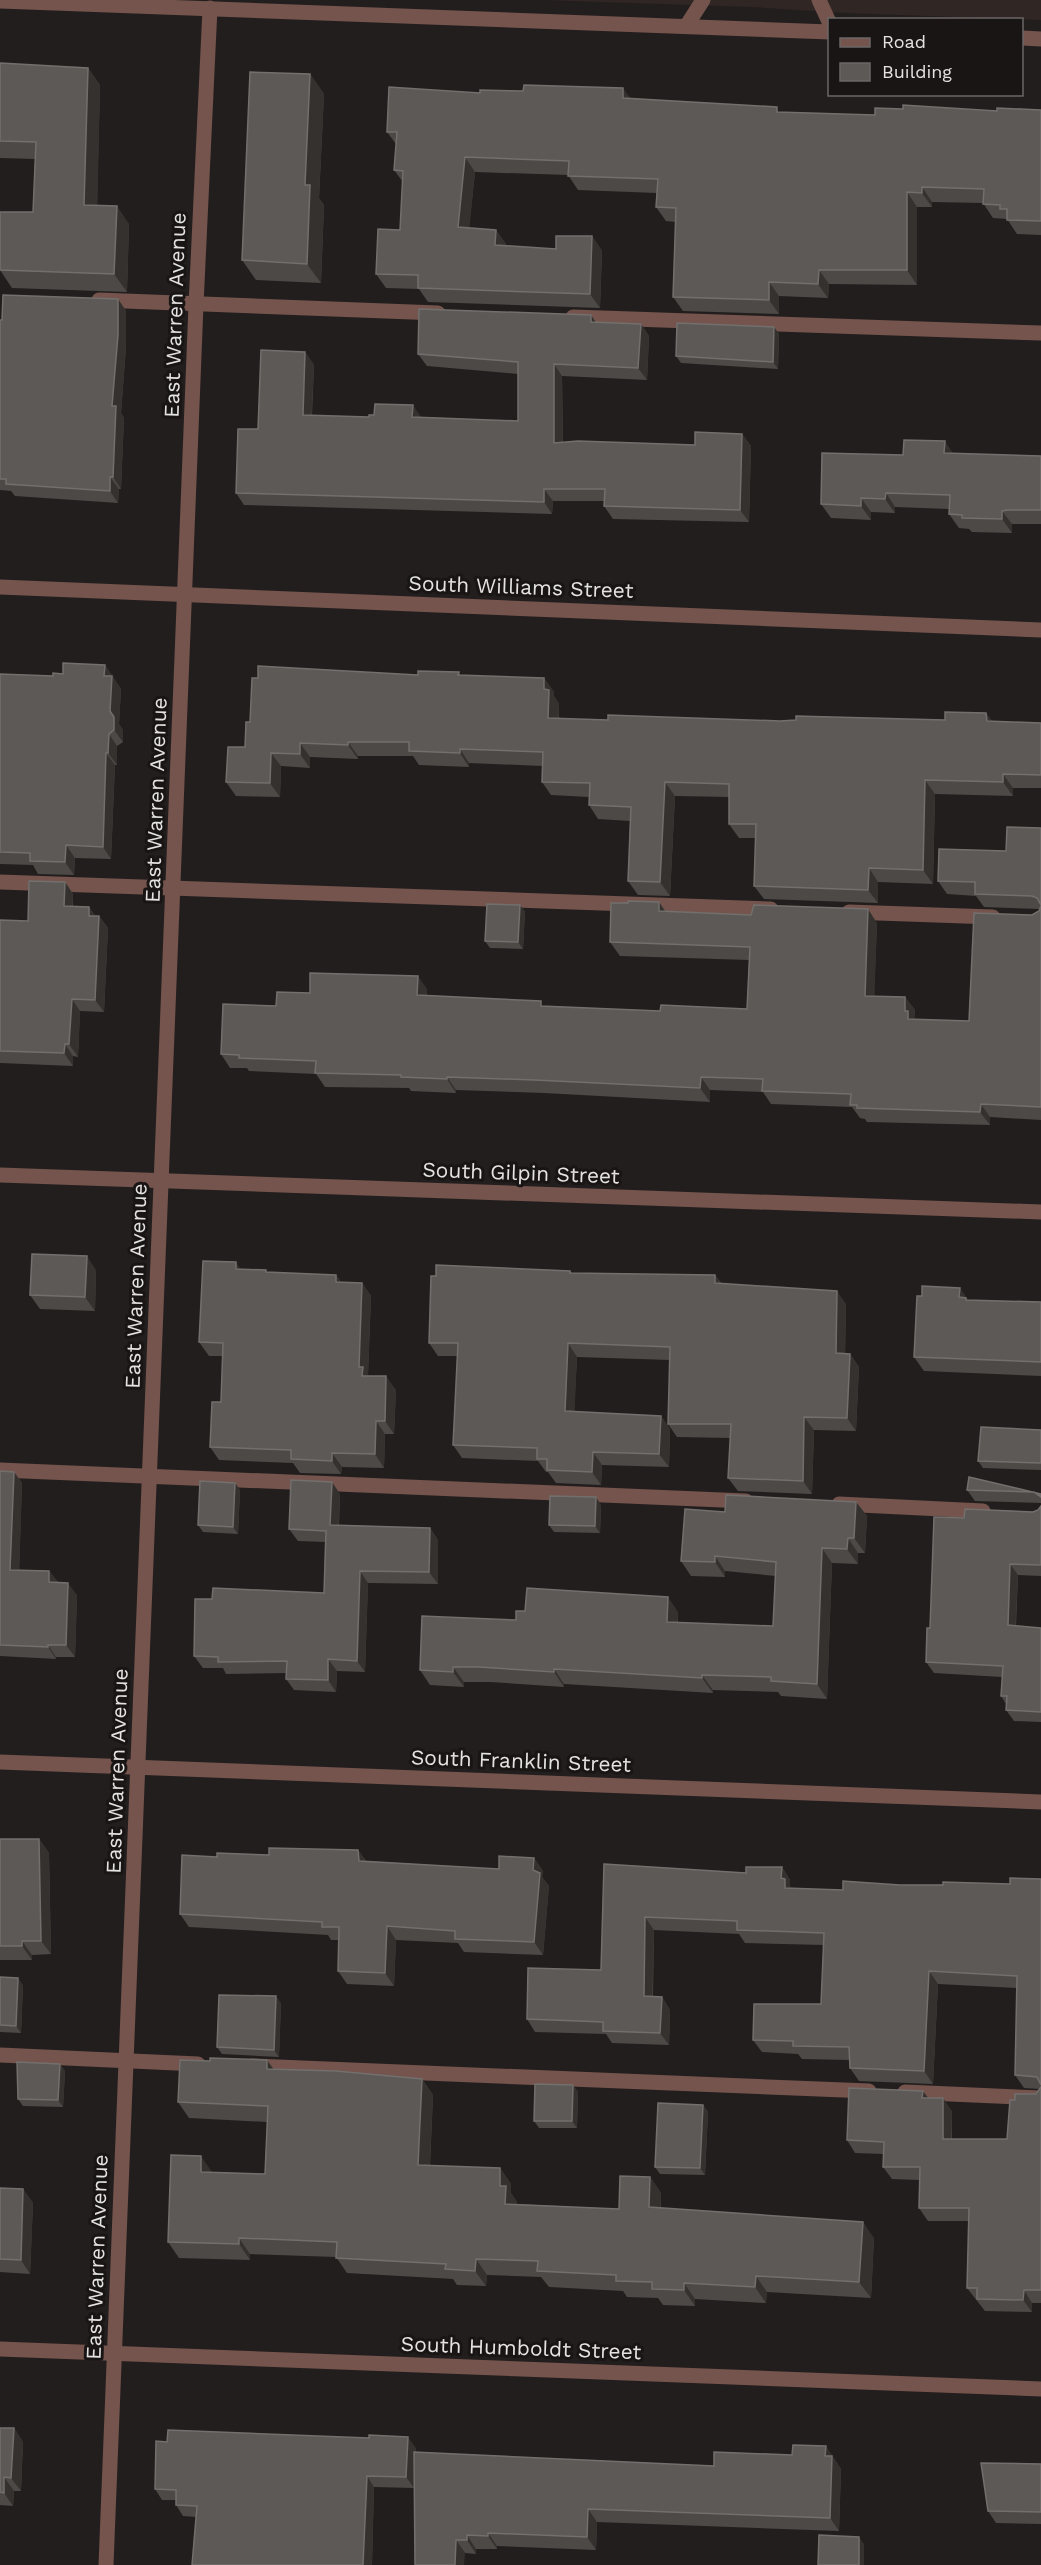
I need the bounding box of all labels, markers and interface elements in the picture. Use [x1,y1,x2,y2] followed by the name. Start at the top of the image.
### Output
[828,18,1023,96] legend
[882,31,926,52] text: Road
[882,61,952,82] text: Building
[158,212,191,418] street label: East Warren Avenue
[408,570,634,603] street label: South Williams Street
[139,697,172,903] street label: East Warren Avenue
[422,1157,620,1188] street label: South Gilpin Street
[119,1183,152,1389] street label: East Warren Avenue
[100,1668,133,1874] street label: East Warren Avenue
[410,1744,632,1777] street label: South Franklin Street
[80,2154,113,2360] street label: East Warren Avenue
[400,2331,642,2364] street label: South Humboldt Street

